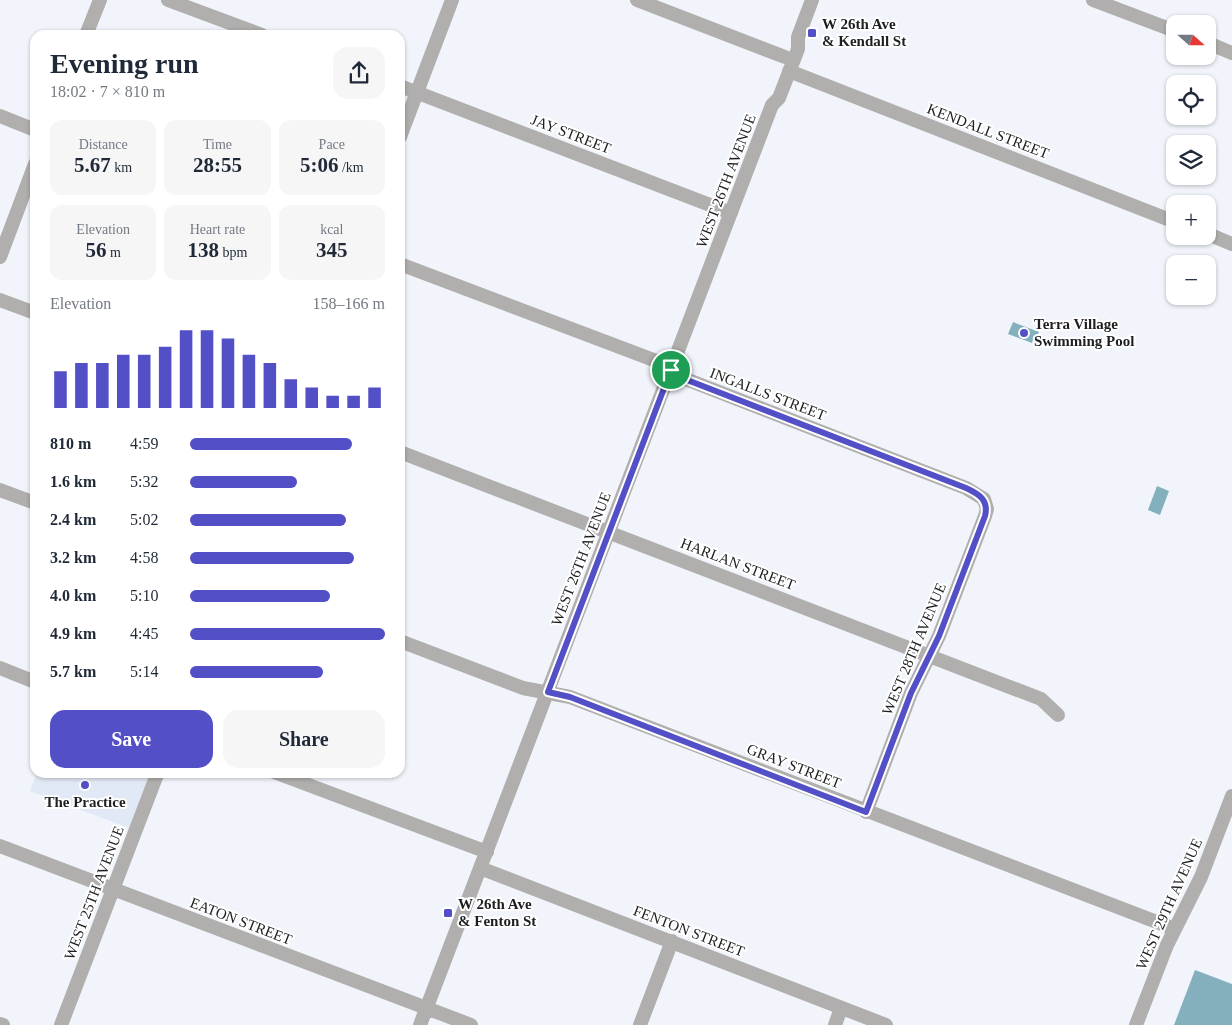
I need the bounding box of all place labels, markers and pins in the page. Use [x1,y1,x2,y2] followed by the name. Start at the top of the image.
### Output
[822,16,906,49] place label: W 26th Ave & Kendall St
[806,27,818,39] marker: W 26th Ave & Kendall St
[1034,316,1134,349] place label: Terra Village Swimming Pool
[1018,327,1030,339] marker: Terra Village Swimming Pool
[650,349,692,391] pin
[79,779,91,791] marker: The Practice
[44,794,126,810] place label: The Practice
[458,896,536,929] place label: W 26th Ave & Fenton St
[442,907,454,919] marker: W 26th Ave & Fenton St

